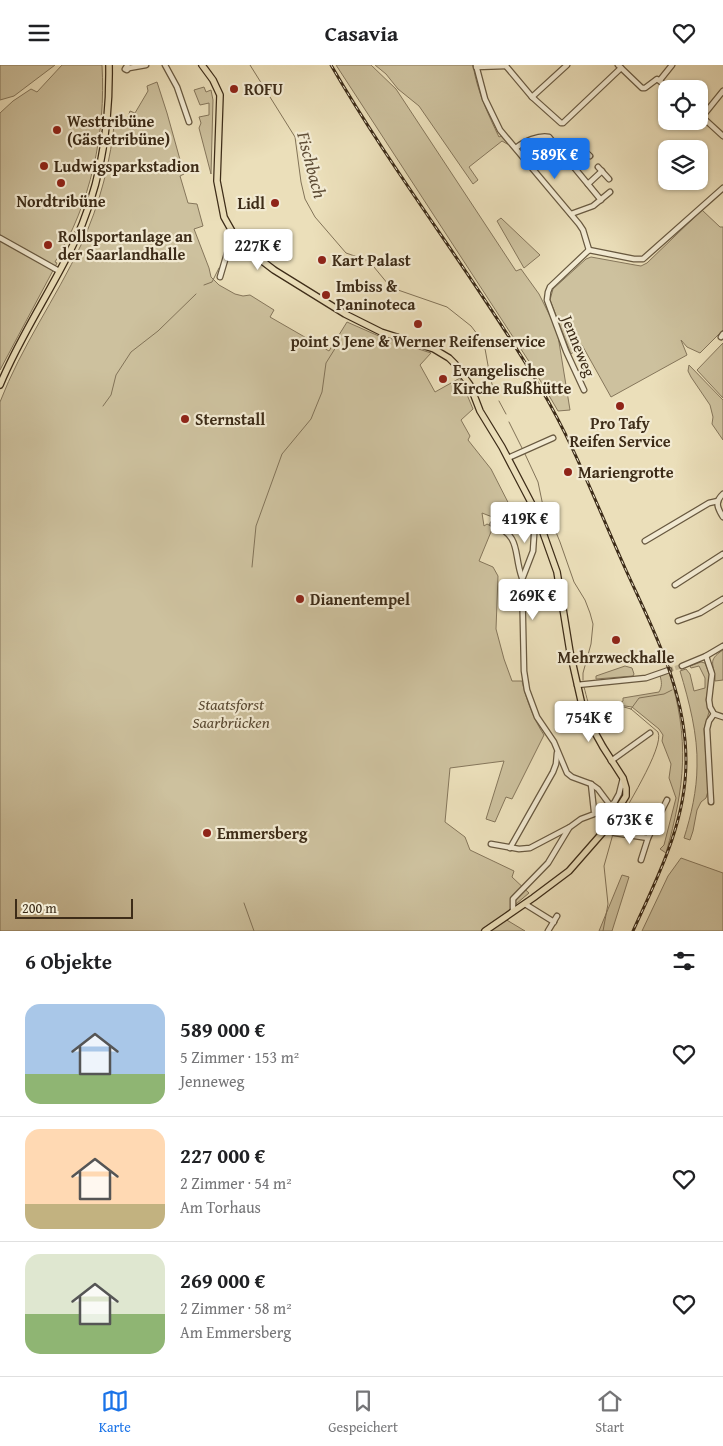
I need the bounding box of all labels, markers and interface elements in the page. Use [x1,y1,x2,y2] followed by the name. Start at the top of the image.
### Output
[325,17,398,49] text: Casavia
[25,19,53,47] icon: menu
[670,19,698,47] icon: heart
[244,77,283,101] place label: ROFU
[658,80,708,190] map controls
[658,80,708,130] button: locate
[228,83,240,95] marker: ROFU
[67,109,170,151] place label: Westtribüne (Gästetribüne)
[51,124,63,136] marker: Westtribüne (Gästetribüne)
[290,128,334,201] water label: Fischbach
[514,137,596,180] pin: 589K €
[658,140,708,190] button: layers
[532,142,578,166] text: 589K €
[54,154,200,178] place label: Ludwigsparkstadion
[38,160,50,172] marker: Ludwigsparkstadion
[55,177,67,189] marker: Nordtribüne
[16,189,106,213] place label: Nordtribüne
[238,191,265,215] place label: Lidl
[269,197,281,209] marker: Lidl
[58,224,193,266] place label: Rollsportanlage an der Saarlandhalle
[217,229,299,271] pin: 227K €
[235,233,281,257] text: 227K €
[42,239,54,251] marker: Rollsportanlage an der Saarlandhalle
[332,248,411,272] place label: Kart Palast
[316,254,328,266] marker: Kart Palast
[336,274,416,316] place label: Imbiss & Paninoteca
[320,289,332,301] marker: Imbiss & Paninoteca
[555,310,602,380] street label: Jenneweg
[412,318,424,330] marker: point S Jene & Werner Reifenservice
[291,329,546,353] place label: point S Jene & Werner Reifenservice
[453,358,571,400] place label: Evangelische Kirche Rußhütte
[437,373,449,385] marker: Evangelische Kirche Rußhütte
[614,400,626,412] marker: Pro Tafy Reifen Service
[195,407,265,431] place label: Sternstall
[569,411,671,453] place label: Pro Tafy Reifen Service
[179,413,191,425] marker: Sternstall
[578,460,674,484] place label: Mariengrotte
[562,466,574,478] marker: Mariengrotte
[484,501,566,544] pin: 419K €
[502,506,548,530] text: 419K €
[492,579,574,621] pin: 269K €
[510,583,556,607] text: 269K €
[310,587,410,611] place label: Dianentempel
[294,593,306,605] marker: Dianentempel
[610,634,622,646] marker: Mehrzweckhalle
[558,645,675,669] place label: Mehrzweckhalle
[192,692,270,734] park label: Staatsforst Saarbrücken
[548,701,630,743] pin: 754K €
[566,705,612,729] text: 754K €
[589,803,671,845] pin: 673K €
[607,807,653,831] text: 673K €
[217,821,308,845] place label: Emmersberg
[201,827,213,839] marker: Emmersberg
[15,896,132,919] scale bar
[22,898,57,918] text: 200 m
[25,946,112,977] text: 6 Objekte
[670,947,698,975] icon: filters
[180,1014,265,1045] text: 589 000 €
[65,1024,125,1084] icon: home
[670,1040,698,1068] icon: heart
[180,1045,299,1069] text: 5 Zimmer · 153 m²
[180,1069,245,1093] text: Jenneweg
[180,1140,265,1171] text: 227 000 €
[65,1149,125,1209] icon: home
[670,1165,698,1193] icon: heart
[180,1171,292,1195] text: 2 Zimmer · 54 m²
[180,1195,261,1219] text: Am Torhaus
[180,1265,265,1296] text: 269 000 €
[65,1274,125,1334] icon: home
[670,1290,698,1318] icon: heart
[180,1296,292,1320] text: 2 Zimmer · 58 m²
[180,1320,291,1344] text: Am Emmersberg
[99,1387,131,1437] tab: Karte
[328,1387,398,1437] tab: Gespeichert
[595,1387,624,1437] tab: Start

